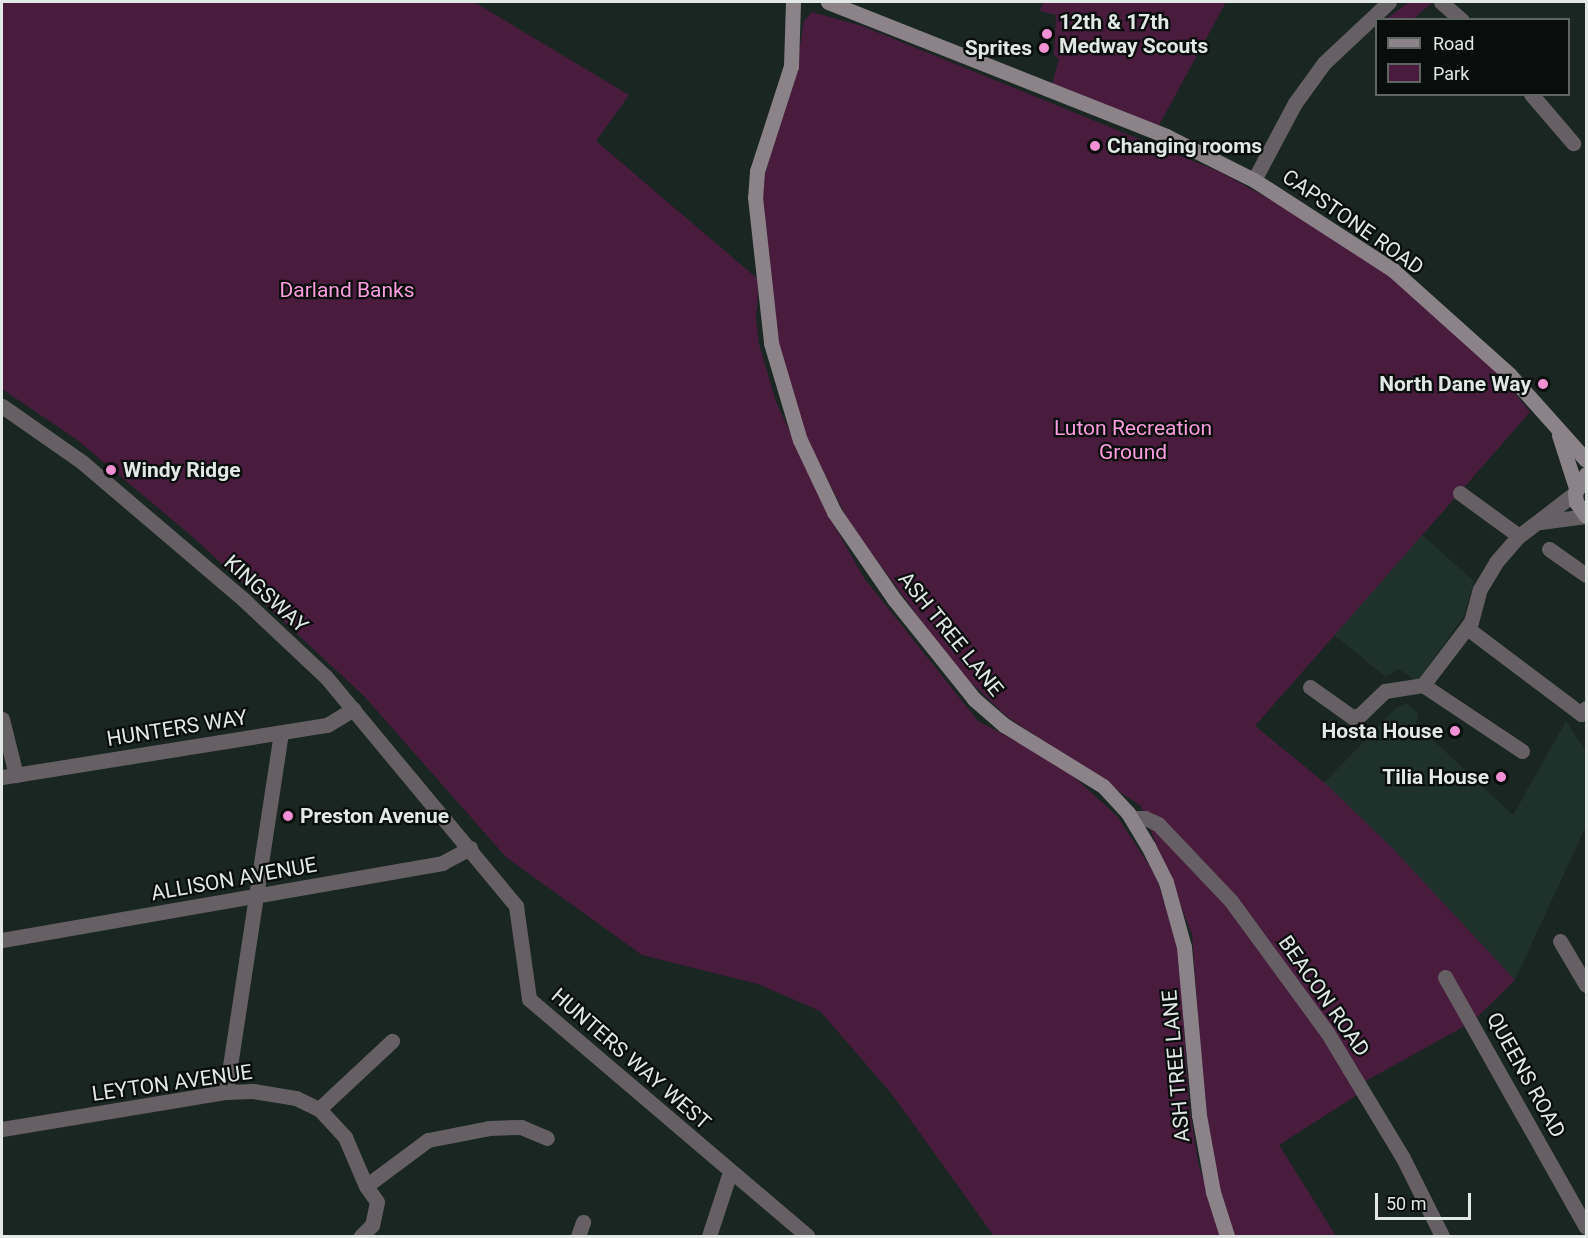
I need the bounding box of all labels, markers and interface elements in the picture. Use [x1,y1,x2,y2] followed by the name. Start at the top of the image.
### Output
[1059,9,1208,59] place label: 12th & 17th Medway Scouts
[1375,18,1570,96] legend
[1040,27,1054,41] marker: 12th & 17th Medway Scouts
[1433,33,1474,54] text: Road
[965,35,1032,61] place label: Sprites
[1037,41,1051,55] marker: Sprites
[1433,63,1469,84] text: Park
[1107,133,1262,159] place label: Changing rooms
[1088,139,1102,153] marker: Changing rooms
[1278,164,1428,280] street label: CAPSTONE ROAD
[279,277,415,303] park label: Darland Banks
[1379,371,1531,397] place label: North Dane Way
[1536,377,1550,391] marker: North Dane Way
[1054,415,1212,465] park label: Luton Recreation Ground
[123,457,240,483] place label: Windy Ridge
[104,463,118,477] marker: Windy Ridge
[219,550,313,638] street label: KINGSWAY
[893,567,1009,701] street label: ASH TREE LANE
[105,704,249,752] street label: HUNTERS WAY
[1321,718,1443,744] place label: Hosta House
[1448,724,1462,738] marker: Hosta House
[1382,764,1489,790] place label: Tilia House
[1494,770,1508,784] marker: Tilia House
[300,803,449,829] place label: Preston Avenue
[281,809,295,823] marker: Preston Avenue
[149,852,319,906] street label: ALLISON AVENUE
[1273,931,1375,1061] street label: BEACON ROAD
[546,983,716,1135] street label: HUNTERS WAY WEST
[1157,989,1195,1143] street label: ASH TREE LANE
[1481,1008,1571,1142] street label: QUEENS ROAD
[90,1059,254,1107] street label: LEYTON AVENUE
[1378,1181,1474,1219] scale bar
[1386,1193,1426,1214] text: 50 m

